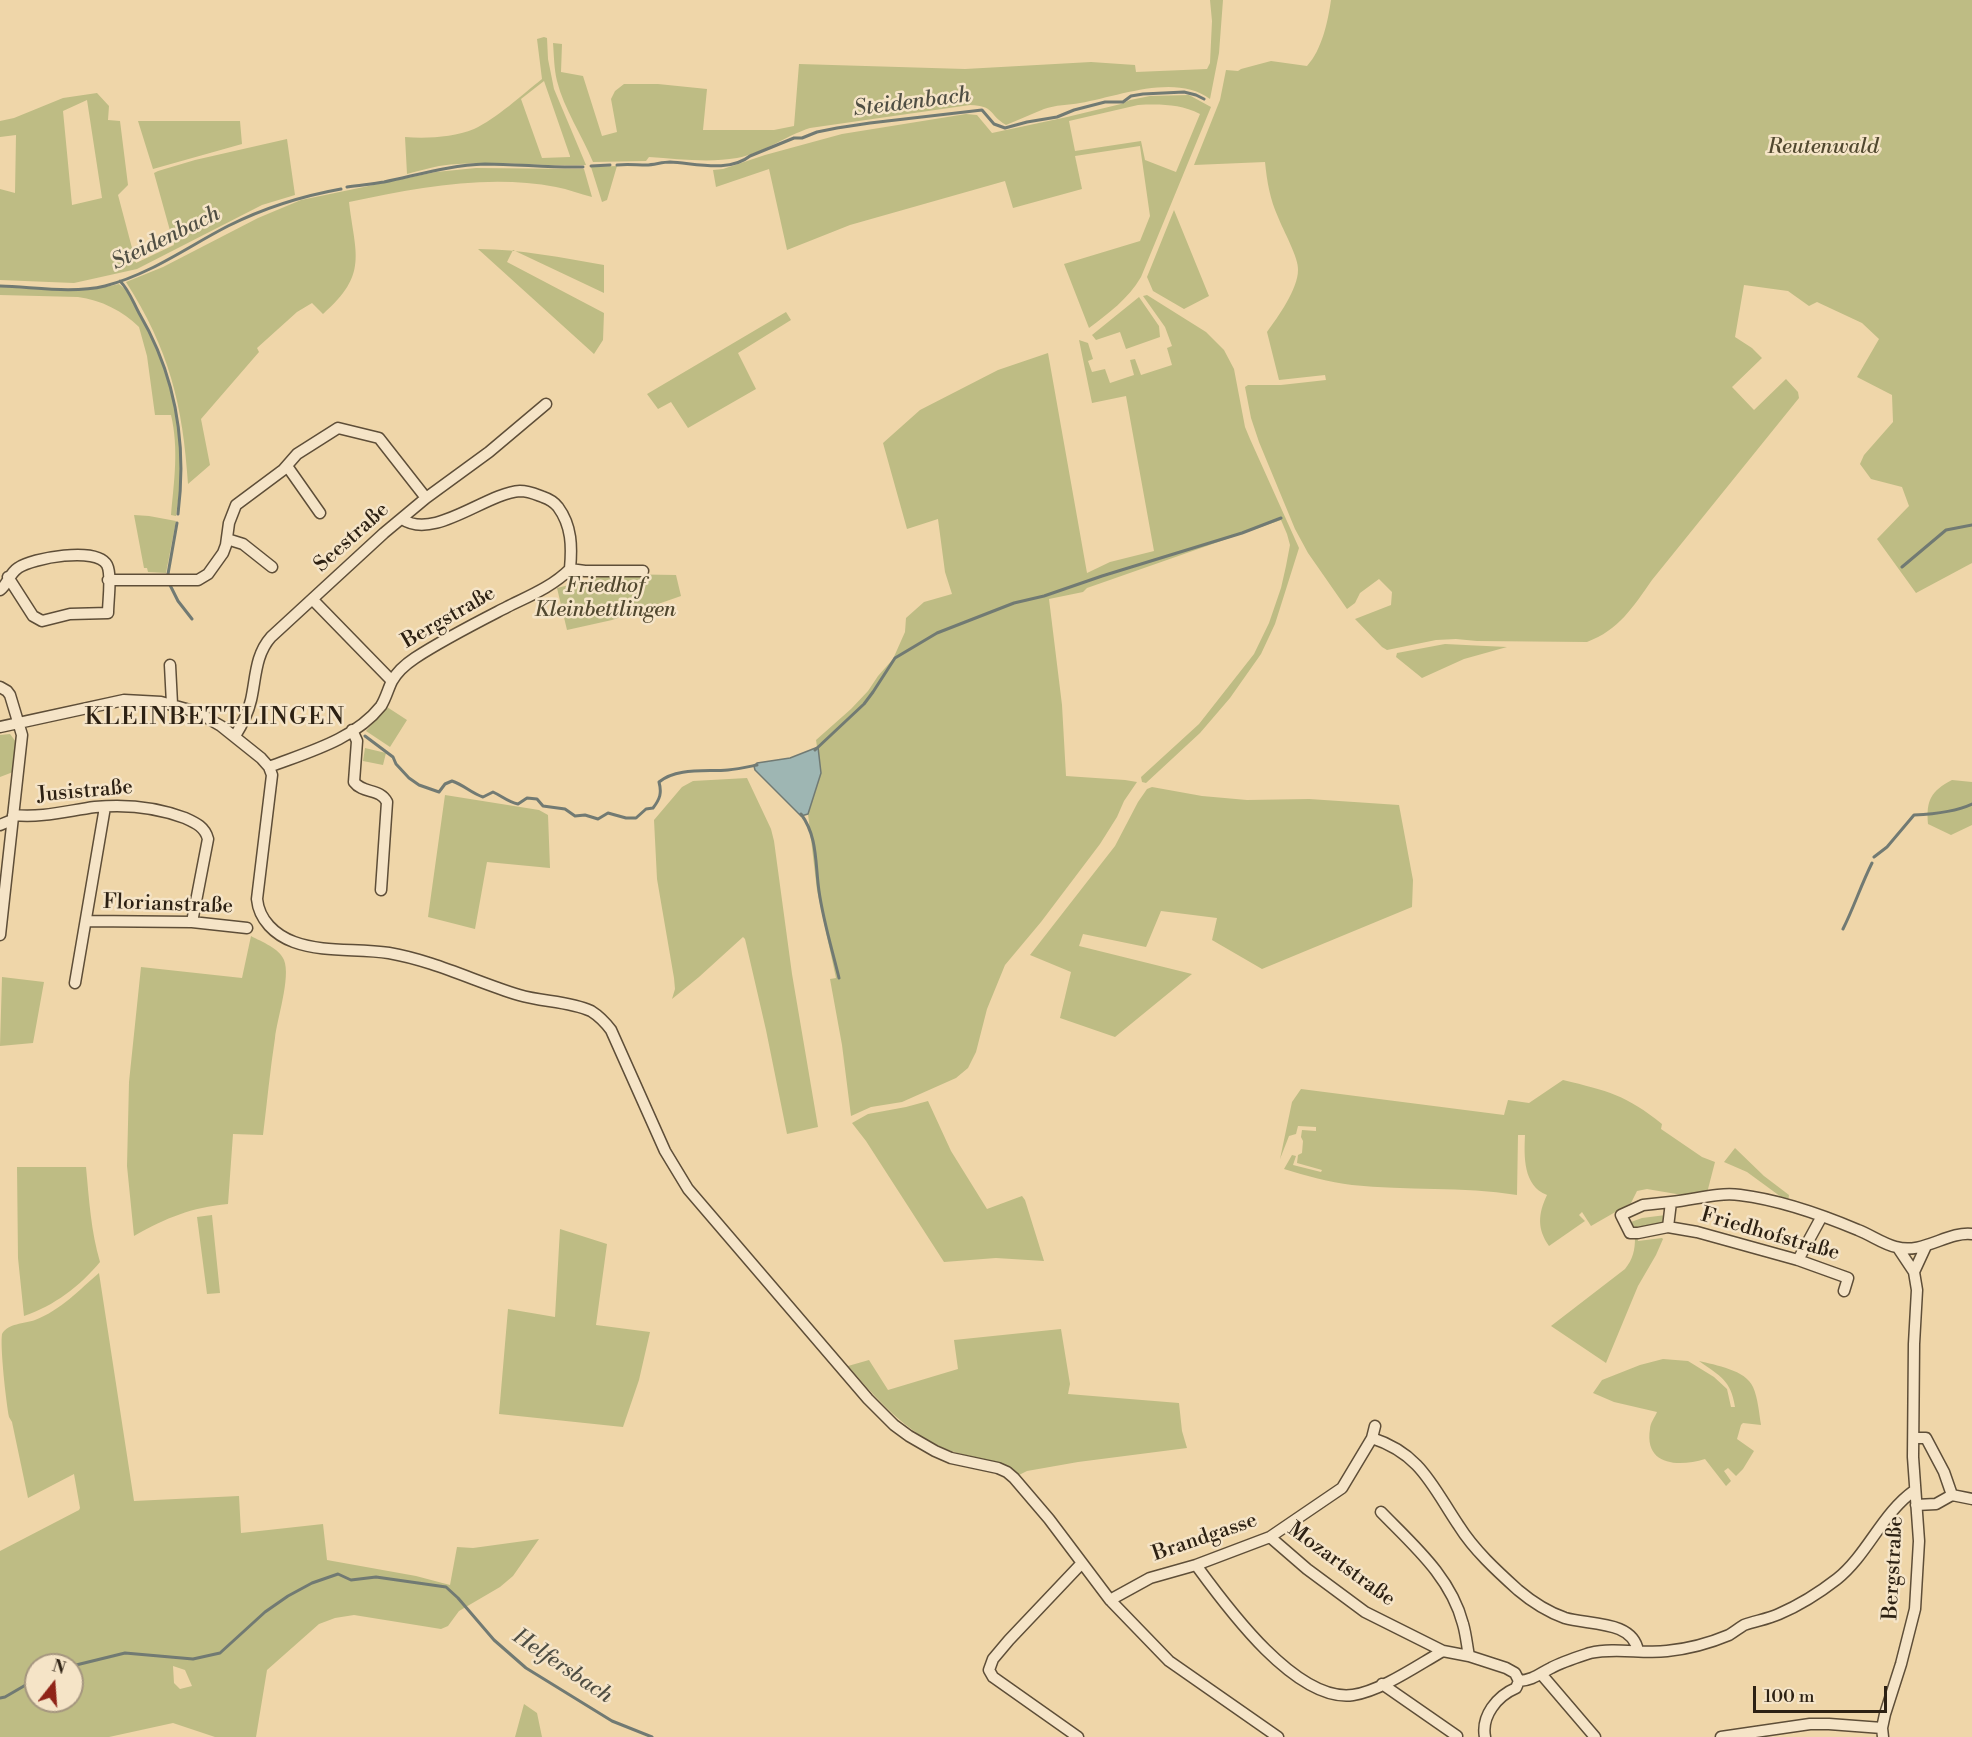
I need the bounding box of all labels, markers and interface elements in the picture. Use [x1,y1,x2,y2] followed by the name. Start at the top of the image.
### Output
[852,83,972,123] water label: Steidenbach
[1767,135,1879,161] park label: Reutenwald
[107,201,225,277] water label: Steidenbach
[309,498,395,578] street label: Seestraße
[534,574,676,624] park label: Friedhof Kleinbettlingen
[398,581,500,655] street label: Bergstraße
[84,704,346,732] district label: KLEINBETTLINGEN
[36,775,134,809] street label: Jusistraße
[102,890,234,920] street label: Florianstraße
[1698,1203,1842,1267] street label: Friedhofstraße
[1149,1508,1261,1568] street label: Brandgasse
[1879,1515,1909,1621] street label: Bergstraße
[1282,1517,1400,1613] street label: Mozartstraße
[507,1624,617,1710] water label: Helfersbach
[24,1653,84,1713] north arrow
[50,1656,68,1679] text: N
[1756,1674,1890,1712] scale bar
[1764,1685,1815,1708] text: 100 m

